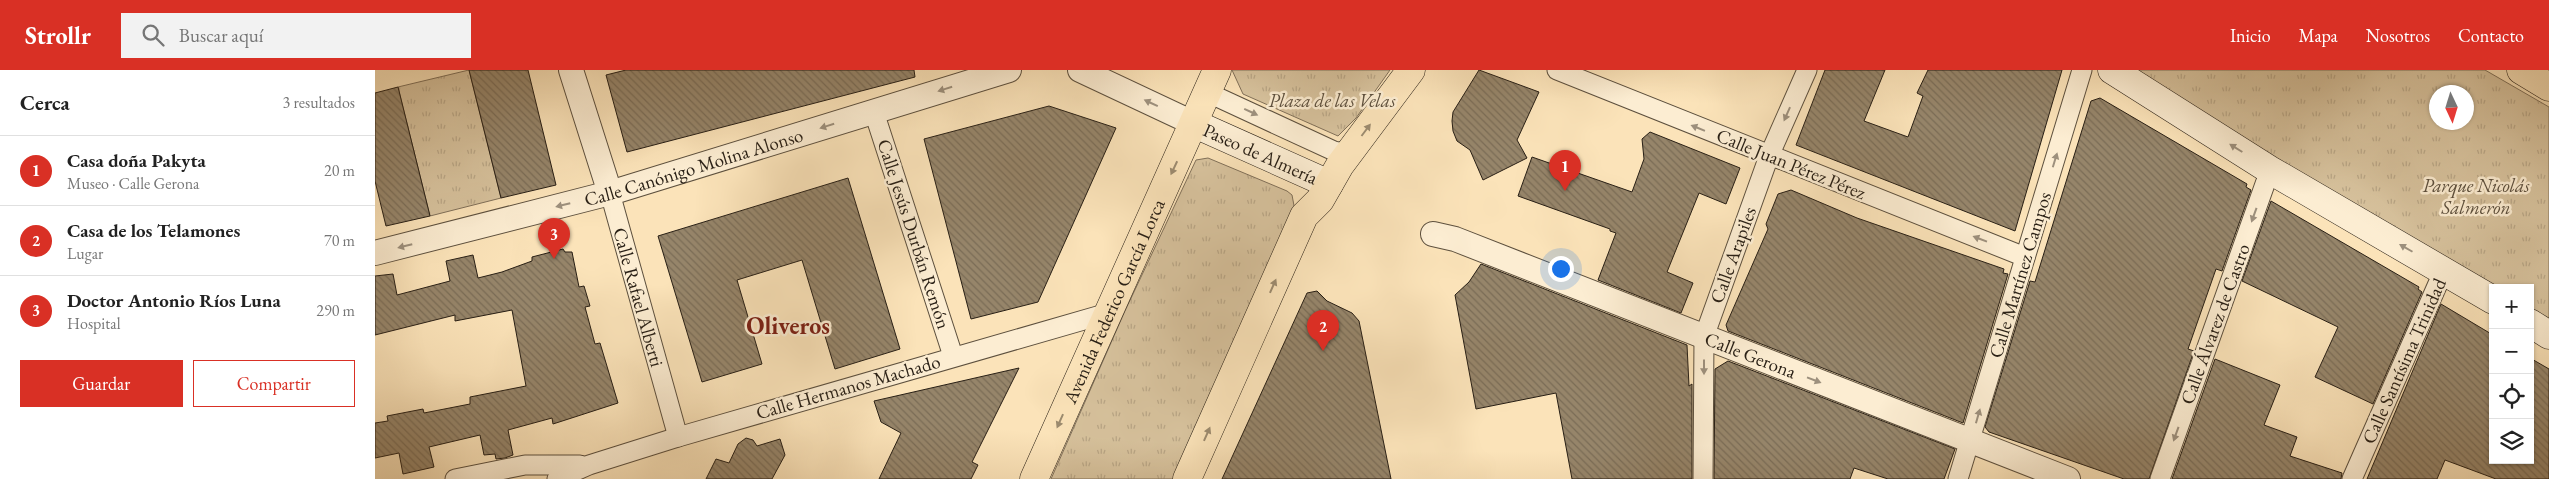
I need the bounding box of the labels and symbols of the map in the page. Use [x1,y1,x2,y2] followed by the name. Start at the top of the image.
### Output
[2429,85,2474,130] north arrow
[938,86,953,94] one-way arrow
[1269,88,1396,113] park label: Plaza de las Velas
[1144,98,1158,106] one-way arrow
[1783,107,1791,121] one-way arrow
[1244,108,1259,117] one-way arrow
[1199,117,1322,190] street label: Paseo de Almería
[581,122,806,212] street label: Calle Canónigo Molina Alonso
[819,122,834,130] one-way arrow
[1691,123,1706,131] one-way arrow
[1713,123,1870,206] street label: Calle Juan Pérez Pérez
[1361,124,1372,137] one-way arrow
[872,136,956,332] street label: Calle Jesús Durbán Remón
[2229,143,2243,153] one-way arrow
[1549,150,1581,191] pin: 1
[2052,152,2060,167] one-way arrow
[1170,161,1178,175] one-way arrow
[2423,173,2530,220] park label: Parque Nicolás Salmerón
[1983,189,2057,361] street label: Calle Martínez Campos
[1057,194,1170,408] street label: Avenida Federico García Lorca
[555,202,570,210] one-way arrow
[1704,203,1762,307] street label: Calle Arapiles
[2250,208,2257,223] one-way arrow
[538,218,570,259] pin: 3
[608,225,670,370] street label: Calle Rafael Alberti
[1972,235,1987,242] one-way arrow
[2174,240,2256,408] street label: Calle Álvarez de Castro
[398,242,413,250] one-way arrow
[2399,244,2413,253] one-way arrow
[1548,256,1574,282] your location
[2356,274,2452,448] street label: Calle Santísima Trinidad
[1269,279,1277,293] one-way arrow
[746,310,830,341] district label: Oliveros
[1307,310,1339,351] pin: 2
[1701,326,1800,384] street label: Calle Gerona
[753,349,943,425] street label: Calle Hermanos Machado
[1700,359,1708,375] one-way arrow
[1807,376,1822,384] one-way arrow
[1975,408,1983,423] one-way arrow
[1055,414,1063,428] one-way arrow
[1203,427,1211,441] one-way arrow
[2172,427,2179,442] one-way arrow

